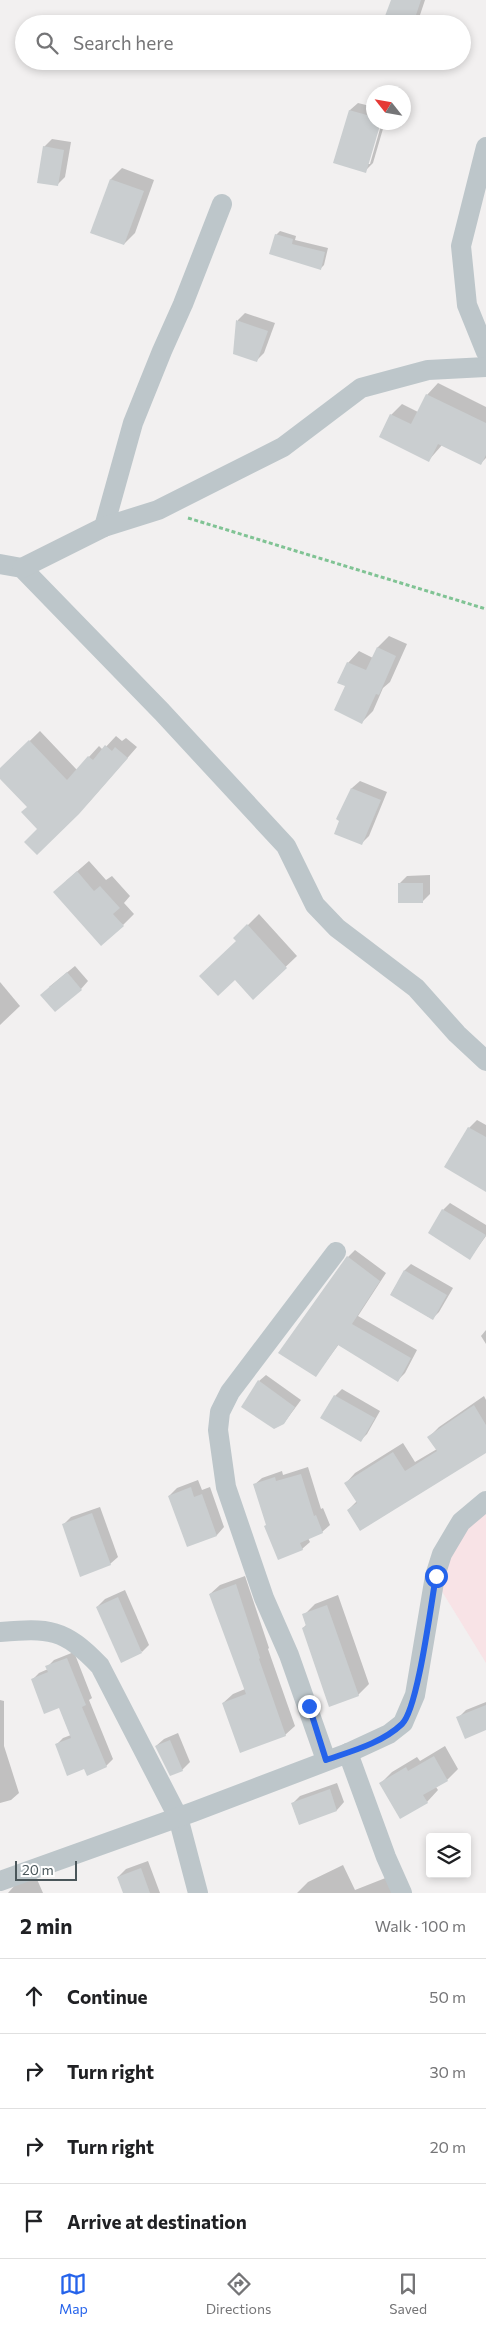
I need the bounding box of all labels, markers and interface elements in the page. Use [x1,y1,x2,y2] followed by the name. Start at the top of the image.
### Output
[15,15,471,70] search box
[33,29,61,57] icon: search
[73,31,173,54] text: Search here
[366,85,411,130] north arrow
[425,1565,448,1588] route start
[298,1695,321,1718] route end
[426,1833,471,1878] map controls
[426,1833,471,1878] button: layers
[15,1858,78,1881] scale bar
[22,1861,54,1878] text: 20 m
[20,1913,72,1938] text: 2 min
[375,1916,466,1935] text: Walk · 100 m
[20,1982,48,2010] icon: ahead
[67,1985,147,2008] text: Continue
[429,1987,466,2006] text: 50 m
[20,2057,48,2085] icon: right
[67,2060,154,2083] text: Turn right
[429,2062,466,2081] text: 30 m
[20,2132,48,2160] icon: right
[67,2135,154,2158] text: Turn right
[430,2137,466,2156] text: 20 m
[20,2207,48,2235] icon: arrive
[67,2210,247,2233] text: Arrive at destination
[59,2270,88,2317] tab: Map
[206,2270,271,2317] tab: Directions
[389,2270,427,2317] tab: Saved

